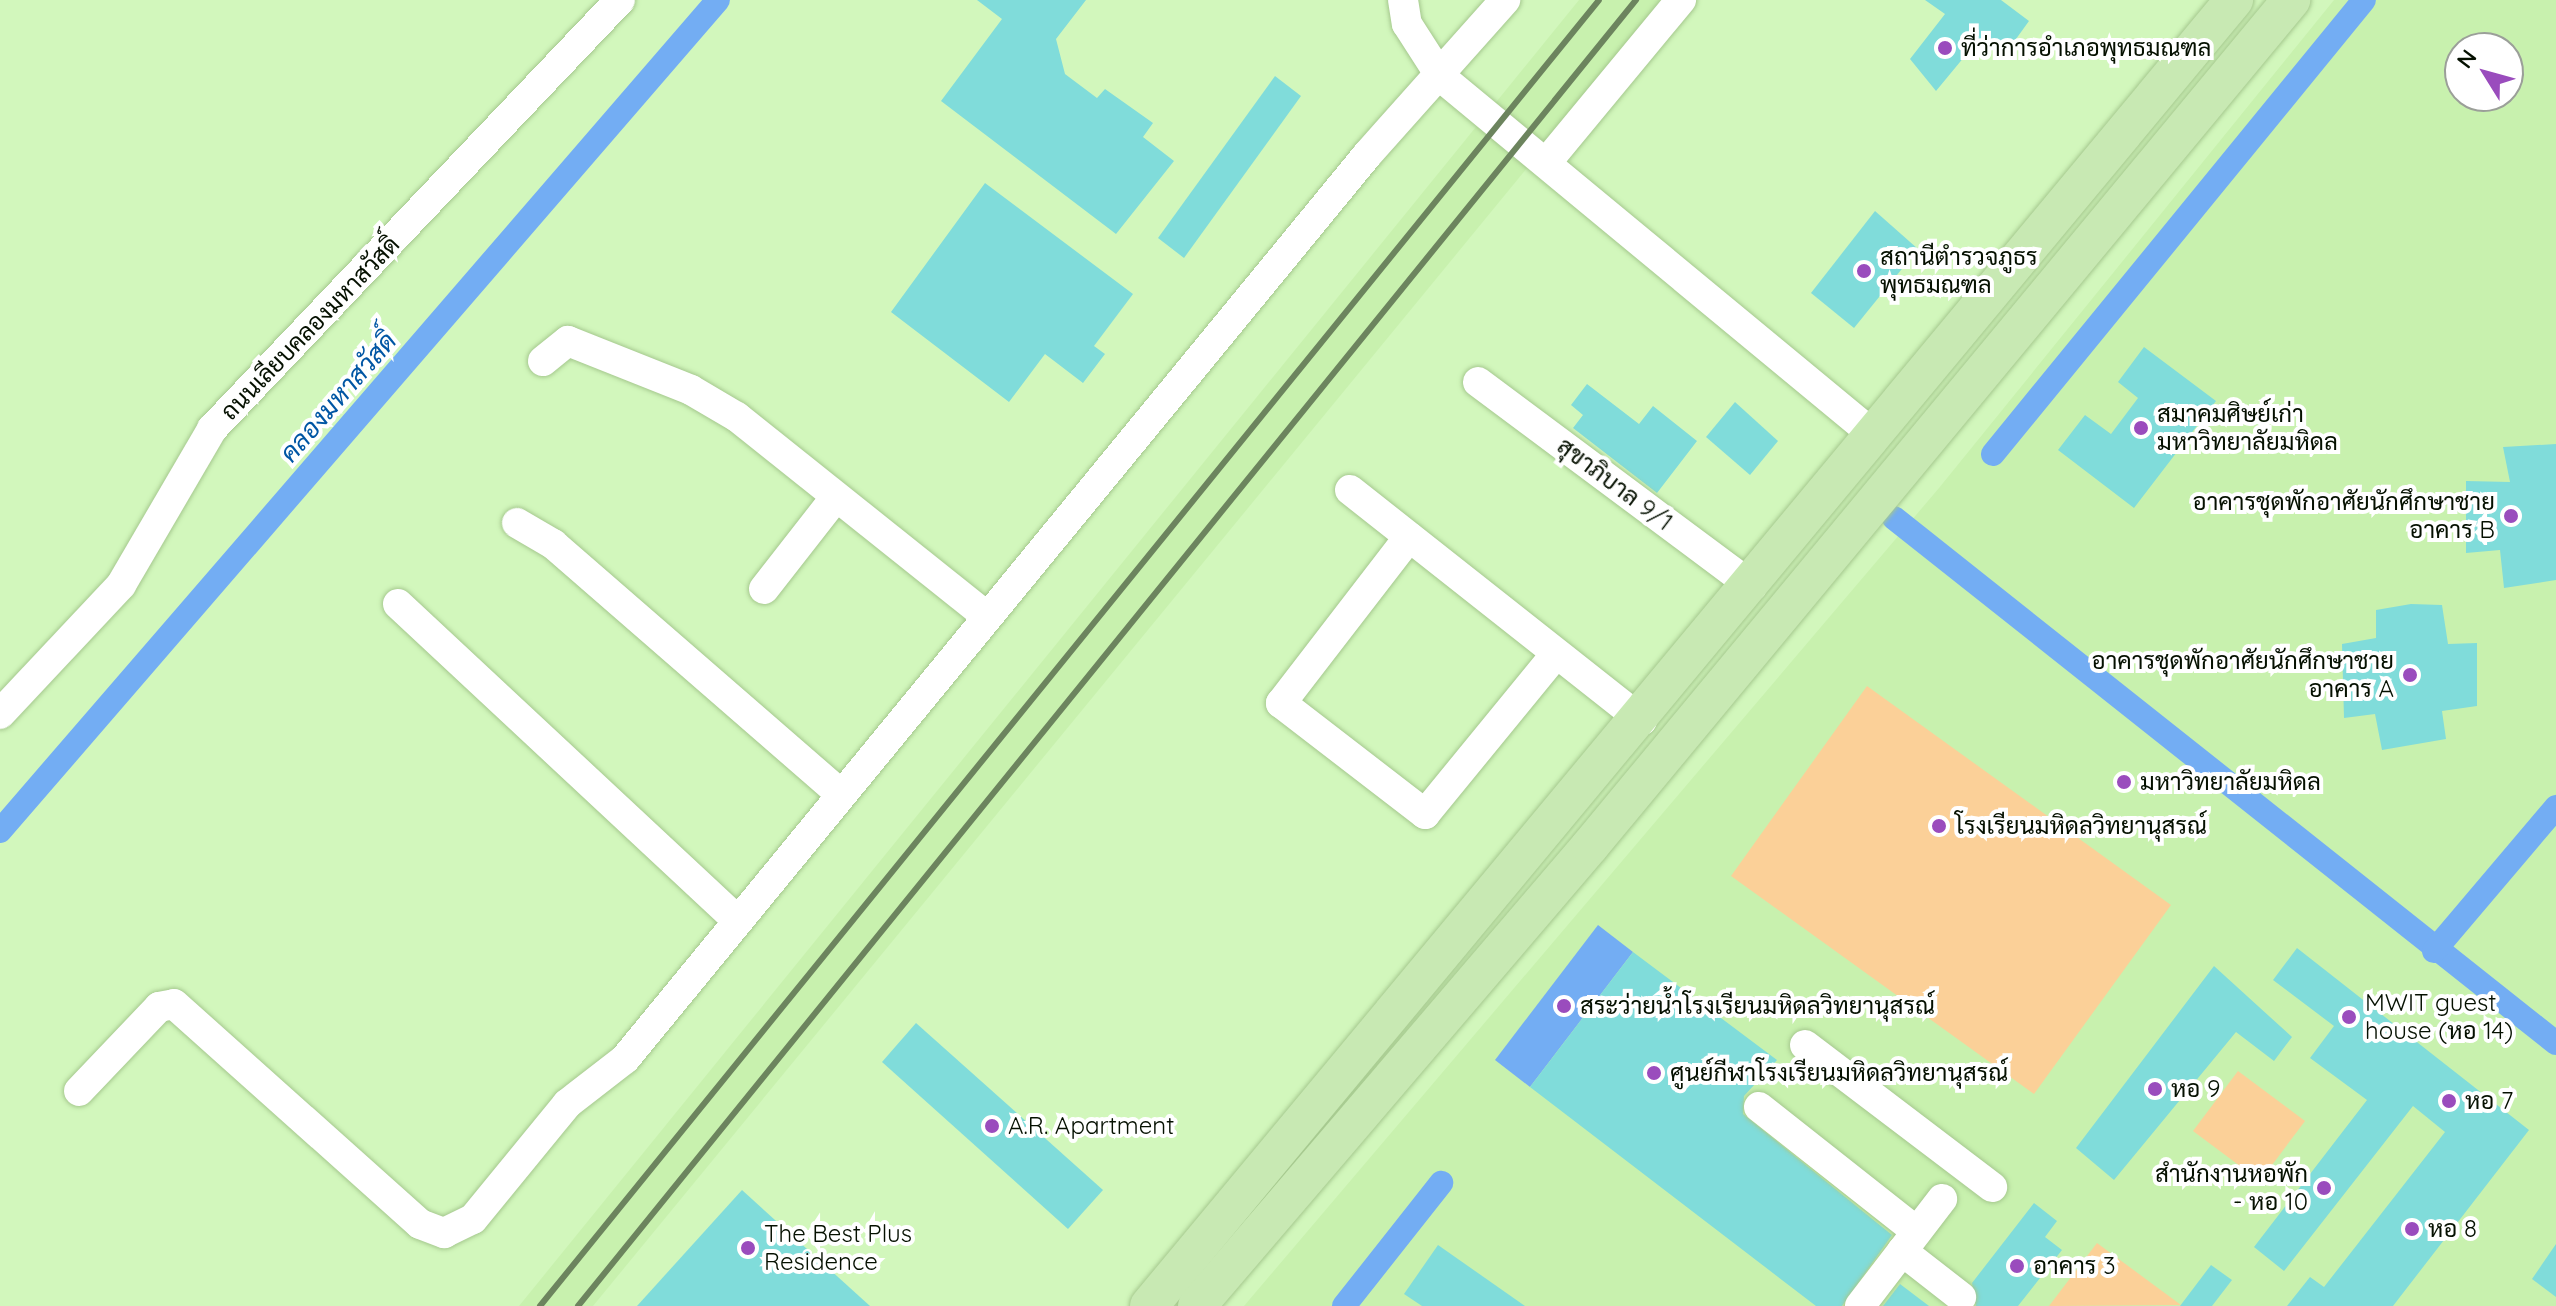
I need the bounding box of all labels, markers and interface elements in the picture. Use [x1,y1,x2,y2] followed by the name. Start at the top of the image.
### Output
[2444,32,2524,112] north arrow
[1961,34,2211,62] place label: ที่ว่าการอำเภอพุทธมณฑล
[1936,39,1954,57] marker: ที่ว่าการอำเภอพุทธมณฑล
[2450,44,2482,74] text: N
[215,230,405,426] street label: ถนนเลียบคลองมหาสวัสดิ์
[1880,243,2038,299] place label: สถานีตำรวจภูธร พุทธมณฑล
[1855,262,1873,280] marker: สถานีตำรวจภูธร พุทธมณฑล
[273,326,403,468] water label: คลองมหาสวัสดิ์
[2157,400,2338,456] place label: สมาคมศิษย์เก่า มหาวิทยาลัยมหิดล
[2132,419,2150,437] marker: สมาคมศิษย์เก่า มหาวิทยาลัยมหิดล
[1552,431,1678,537] street label: สุขาภิบาล 9/1
[2193,488,2495,544] place label: อาคารชุดพักอาศัยนักศึกษาชาย อาคาร B
[2502,507,2520,525] marker: อาคารชุดพักอาศัยนักศึกษาชาย อาคาร B
[2092,647,2394,703] place label: อาคารชุดพักอาศัยนักศึกษาชาย อาคาร A
[2401,666,2419,684] marker: อาคารชุดพักอาศัยนักศึกษาชาย อาคาร A
[2140,768,2321,796] place label: มหาวิทยาลัยมหิดล
[2115,773,2133,791] marker: มหาวิทยาลัยมหิดล
[1955,812,2207,840] place label: โรงเรียนมหิดลวิทยานุสรณ์
[1930,817,1948,835] marker: โรงเรียนมหิดลวิทยานุสรณ์
[2365,989,2513,1045] place label: MWIT guest house (หอ 14)
[1580,992,1935,1020] place label: สระว่ายน้ำโรงเรียนมหิดลวิทยานุสรณ์
[1555,997,1573,1015] marker: สระว่ายน้ำโรงเรียนมหิดลวิทยานุสรณ์
[2340,1008,2358,1026] marker: MWIT guest house (หอ 14)
[1670,1059,2008,1087] place label: ศูนย์กีฬาโรงเรียนมหิดลวิทยานุสรณ์
[1645,1064,1663,1082] marker: ศูนย์กีฬาโรงเรียนมหิดลวิทยานุสรณ์
[2171,1075,2220,1103] place label: หอ 9
[2146,1080,2164,1098] marker: หอ 9
[2465,1087,2513,1115] place label: หอ 7
[2440,1092,2458,1110] marker: หอ 7
[1008,1112,1174,1140] place label: A.R. Apartment
[983,1117,1001,1135] marker: A.R. Apartment
[2155,1160,2308,1216] place label: สำนักงานหอพัก - หอ 10
[2315,1179,2333,1197] marker: สำนักงานหอพัก - หอ 10
[2428,1215,2477,1243] place label: หอ 8
[764,1220,912,1276] place label: The Best Plus Residence
[2403,1220,2421,1238] marker: หอ 8
[739,1239,757,1257] marker: The Best Plus Residence
[2033,1252,2116,1280] place label: อาคาร 3
[2008,1257,2026,1275] marker: อาคาร 3

